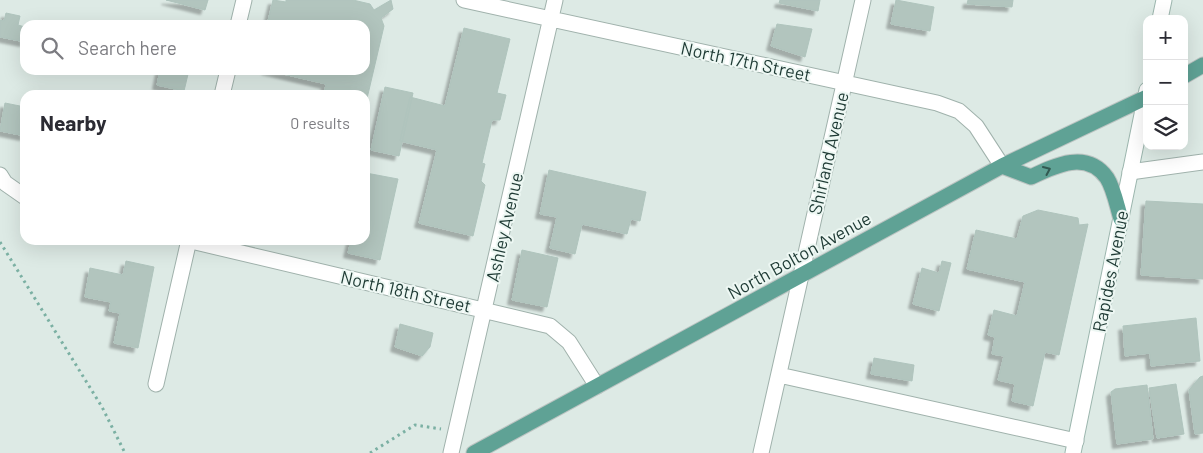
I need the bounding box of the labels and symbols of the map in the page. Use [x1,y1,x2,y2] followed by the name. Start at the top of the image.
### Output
[679,36,813,86] street label: North 17th Street
[803,90,853,216] street label: Shirland Avenue
[1042,166,1051,177] one-way arrow
[481,170,527,284] street label: Ashley Avenue
[723,206,875,304] street label: North Bolton Avenue
[1087,208,1133,334] street label: Rapides Avenue
[339,265,473,317] street label: North 18th Street

